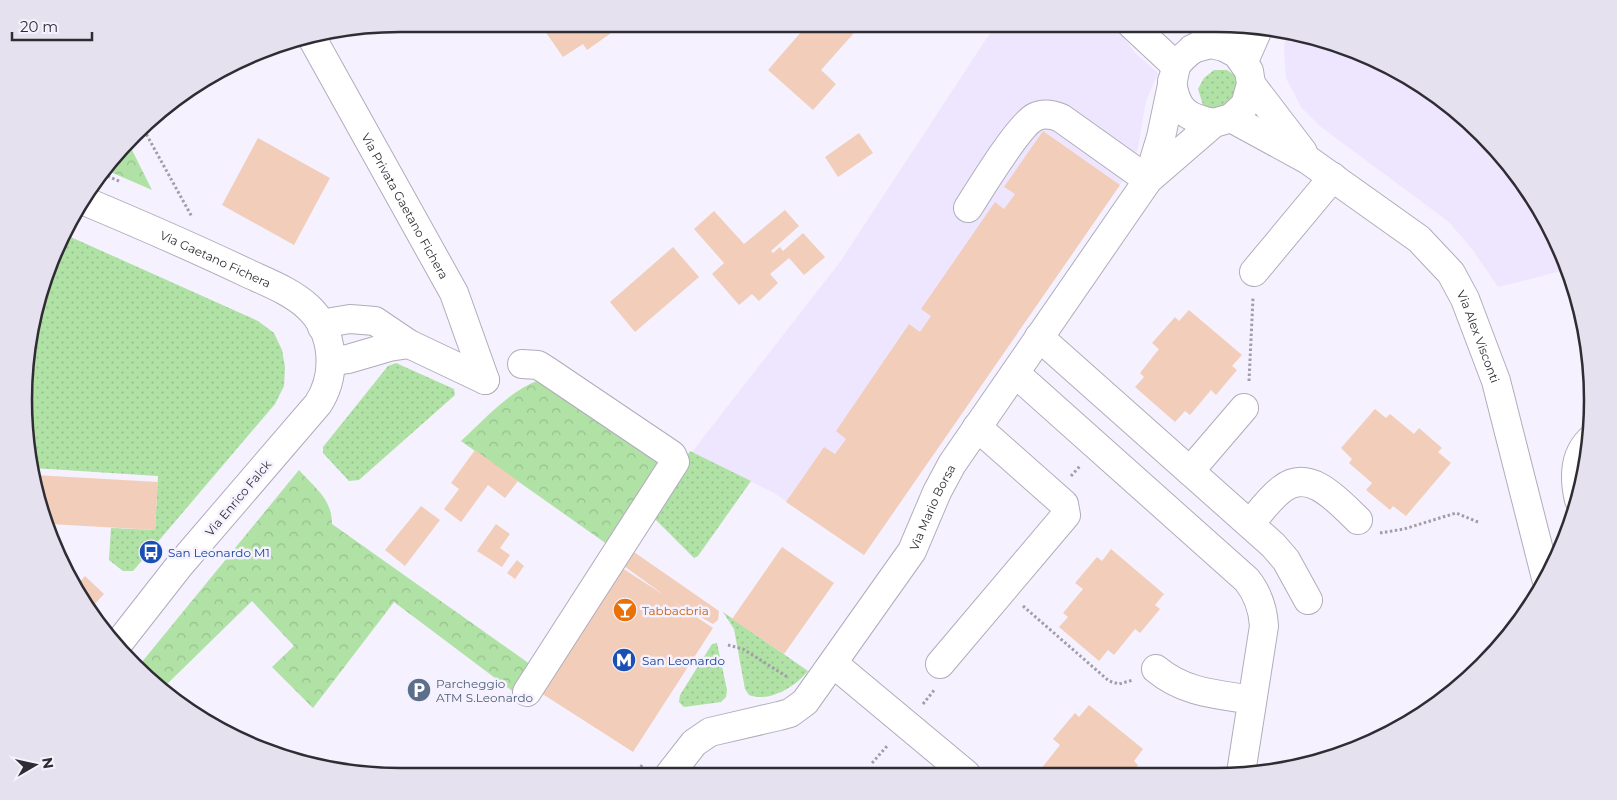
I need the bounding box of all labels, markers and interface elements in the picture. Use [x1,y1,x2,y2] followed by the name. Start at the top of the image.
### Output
[12,10,92,42] scale bar
[20,17,58,36] text: 20 m
[359,130,452,281] street label: Via Privata Gaetano Fichera
[158,227,273,290] street label: Via Gaetano Fichera
[1454,287,1503,385] street label: Via Alex Visconti
[202,456,275,539] street label: Via Enrico Falck
[906,461,958,553] street label: Via Mario Borsa
[138,539,164,565] bus stop icon: San Leonardo M1
[168,545,270,560] place label: San Leonardo M1
[612,597,638,623] bar icon: Tabbacbria
[642,603,709,618] place label: Tabbacbria
[611,647,637,673] metro station icon: San Leonardo
[642,653,725,668] place label: San Leonardo
[436,676,533,705] place label: Parcheggio ATM S.Leonardo
[406,677,432,703] parking icon: Parcheggio ATM S.Leonardo
[10,740,60,790] north arrow
[38,756,58,770] text: N

